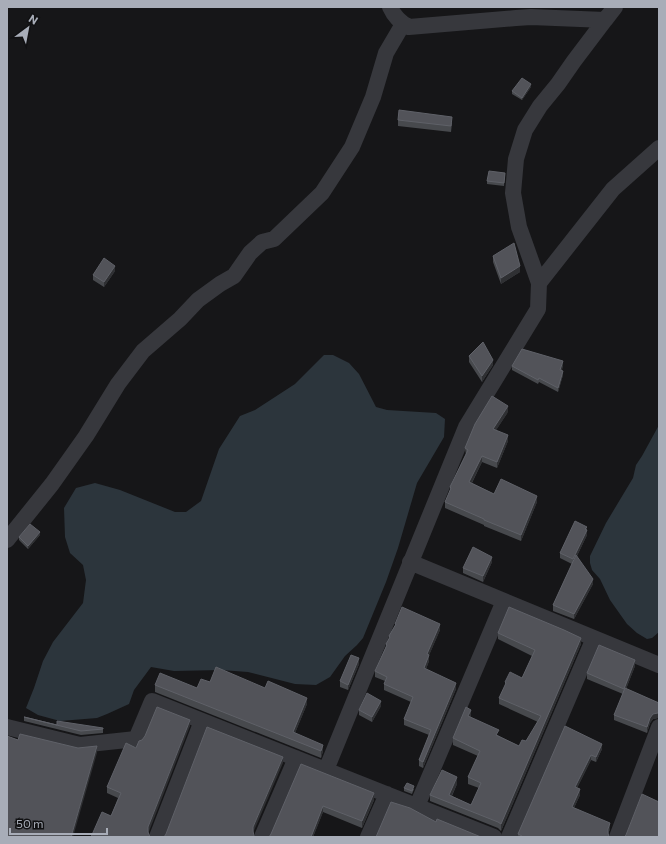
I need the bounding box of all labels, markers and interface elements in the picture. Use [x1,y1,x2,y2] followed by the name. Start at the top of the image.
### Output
[8,8,48,48] north arrow
[27,11,41,27] text: N
[10,810,107,836] scale bar
[16,816,44,830] text: 50 m

